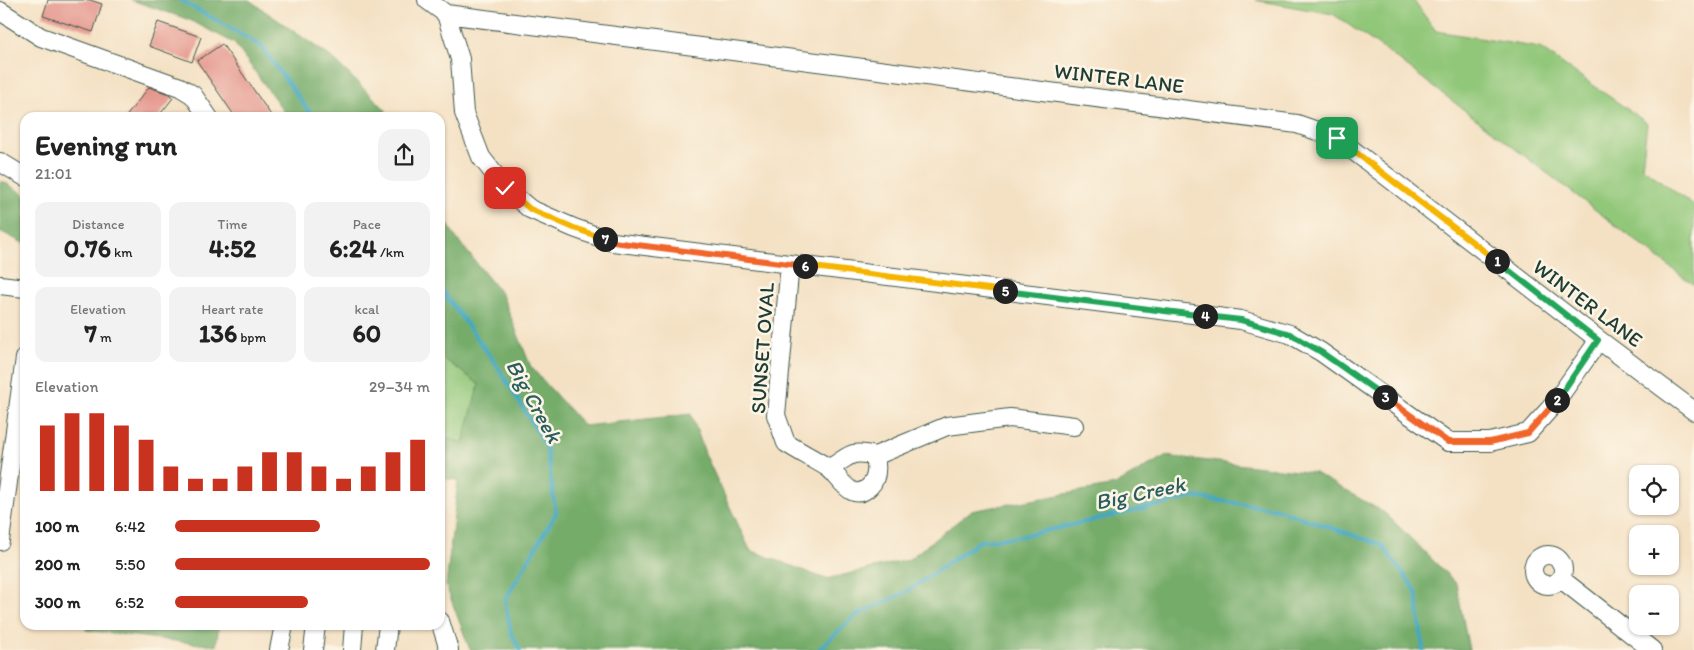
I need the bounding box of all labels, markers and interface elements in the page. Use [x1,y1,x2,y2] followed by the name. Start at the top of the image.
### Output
[1053,58,1185,98] street label: WINTER LANE
[1316,117,1358,159] pin
[1323,124,1351,152] icon: arrive
[35,128,177,162] text: Evening run
[378,129,430,181] button: share
[35,164,72,183] text: 21:01
[484,167,526,209] pin
[491,174,519,202] icon: check
[72,216,124,233] text: Distance
[218,216,247,233] text: Time
[353,216,381,233] text: Pace
[592,226,618,252] pin: 7
[602,231,609,248] text: 7
[64,233,111,263] text: 0.76
[209,233,256,263] text: 4:52
[329,233,377,263] text: 6:24
[111,244,133,261] text: km
[377,244,404,261] text: /km
[1484,248,1510,274] pin: 1
[1494,253,1501,270] text: 1
[792,254,818,278] pin: 6
[1528,254,1648,352] street label: WINTER LANE
[802,258,809,275] text: 6
[992,278,1018,304] pin: 5
[745,281,779,414] street label: SUNSET OVAL
[1002,283,1009,300] text: 5
[70,301,126,318] text: Elevation
[202,301,263,318] text: Heart rate
[354,301,379,318] text: kcal
[1192,304,1218,328] pin: 4
[1201,308,1210,325] text: 4
[84,318,97,348] text: 7
[199,318,237,348] text: 136
[353,318,381,348] text: 60
[97,329,112,346] text: m
[237,329,266,346] text: bpm
[500,355,569,449] water label: Big Creek
[35,377,99,396] text: Elevation
[369,377,430,396] text: 29–34 m
[1372,384,1398,410] pin: 3
[1544,388,1570,412] pin: 2
[1382,389,1389,406] text: 3
[1554,392,1561,409] text: 2
[1629,465,1679,635] map controls
[1629,465,1679,515] button: locate
[1093,470,1189,516] water label: Big Creek
[35,517,79,536] text: 100 m
[115,517,145,536] text: 6:42
[1629,525,1679,575] button: +
[35,555,80,574] text: 200 m
[115,555,146,574] text: 5:50
[1629,585,1679,635] button: −
[35,593,81,612] text: 300 m
[115,593,144,612] text: 6:52

